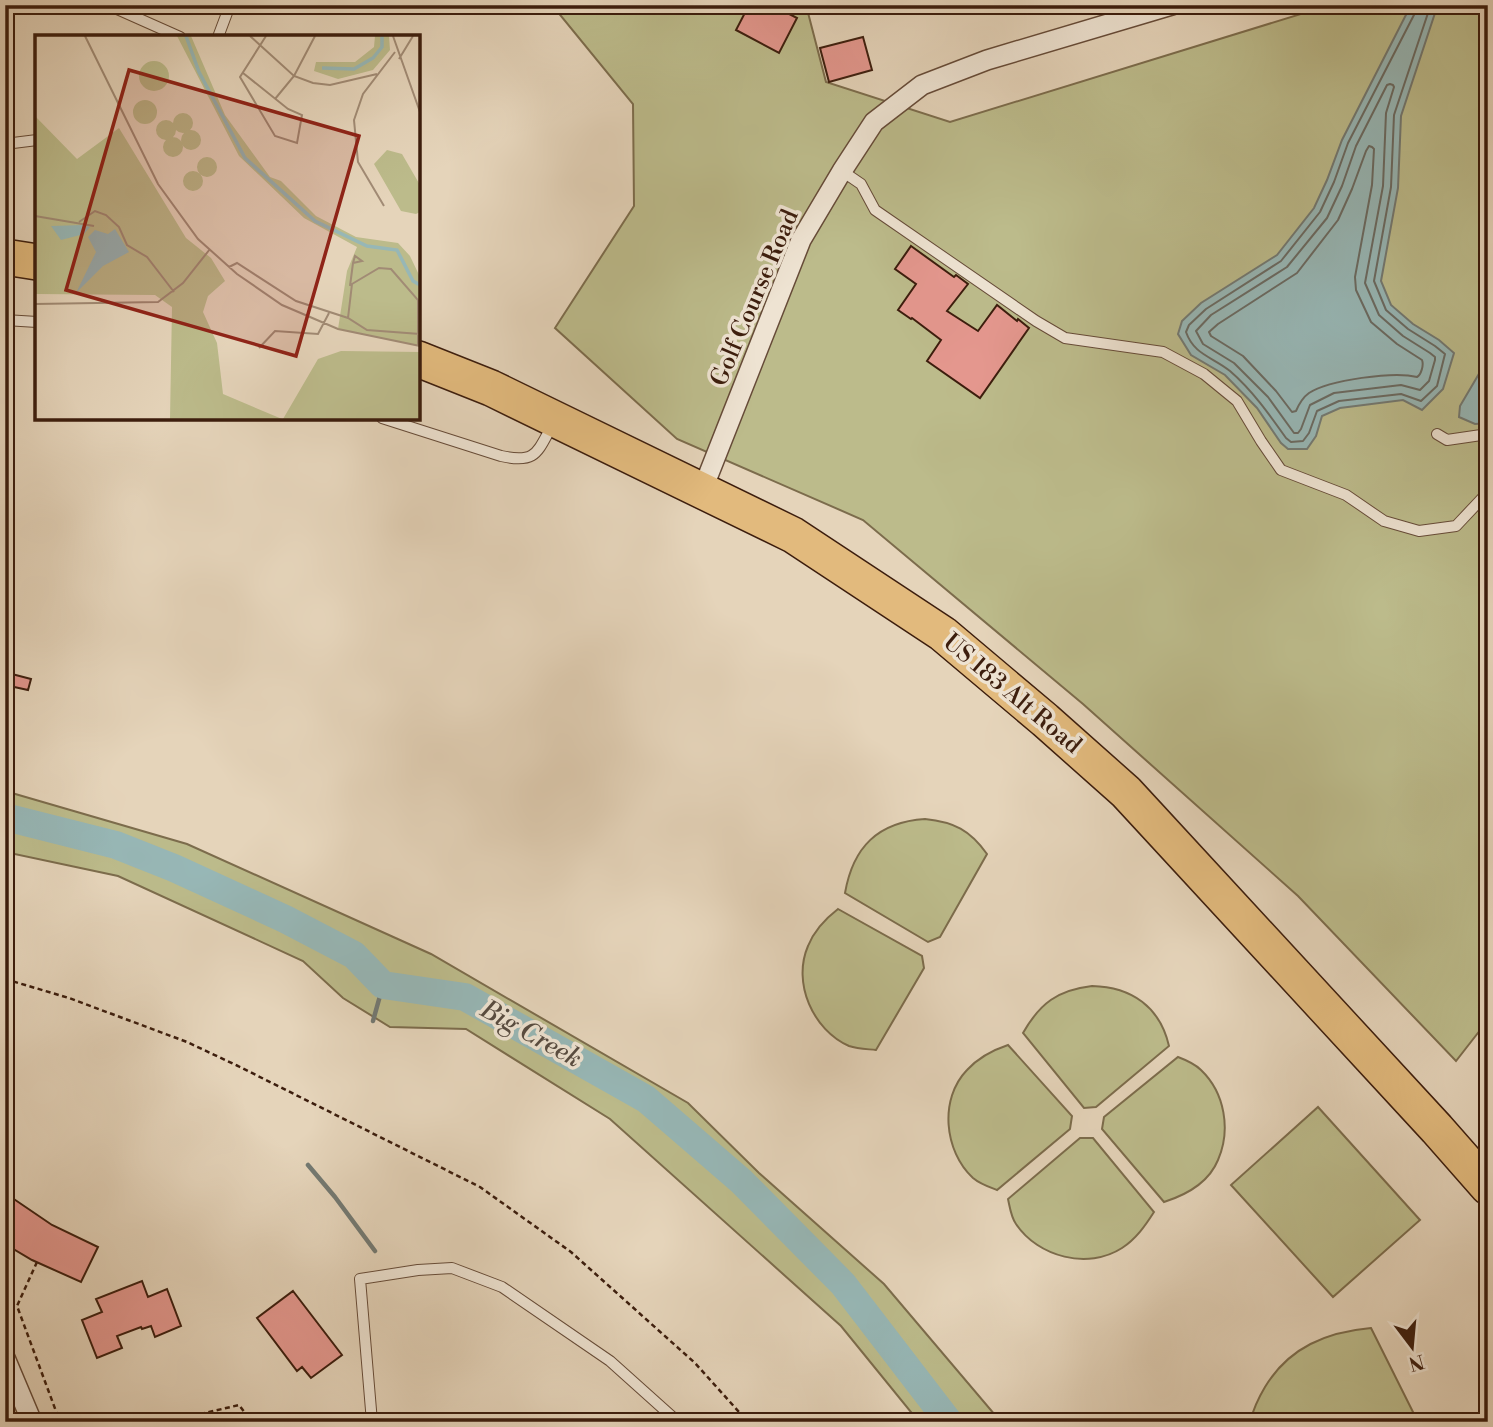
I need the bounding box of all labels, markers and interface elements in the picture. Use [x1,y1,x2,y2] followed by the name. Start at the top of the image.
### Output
[35,35,420,420] inset map
[704,205,806,391] street label: Golf Course Road
[937,627,1088,761] street label: US 183 Alt Road
[474,993,587,1075] water label: Big Creek
[1378,1312,1448,1382] north arrow
[1406,1349,1427,1376] text: N

